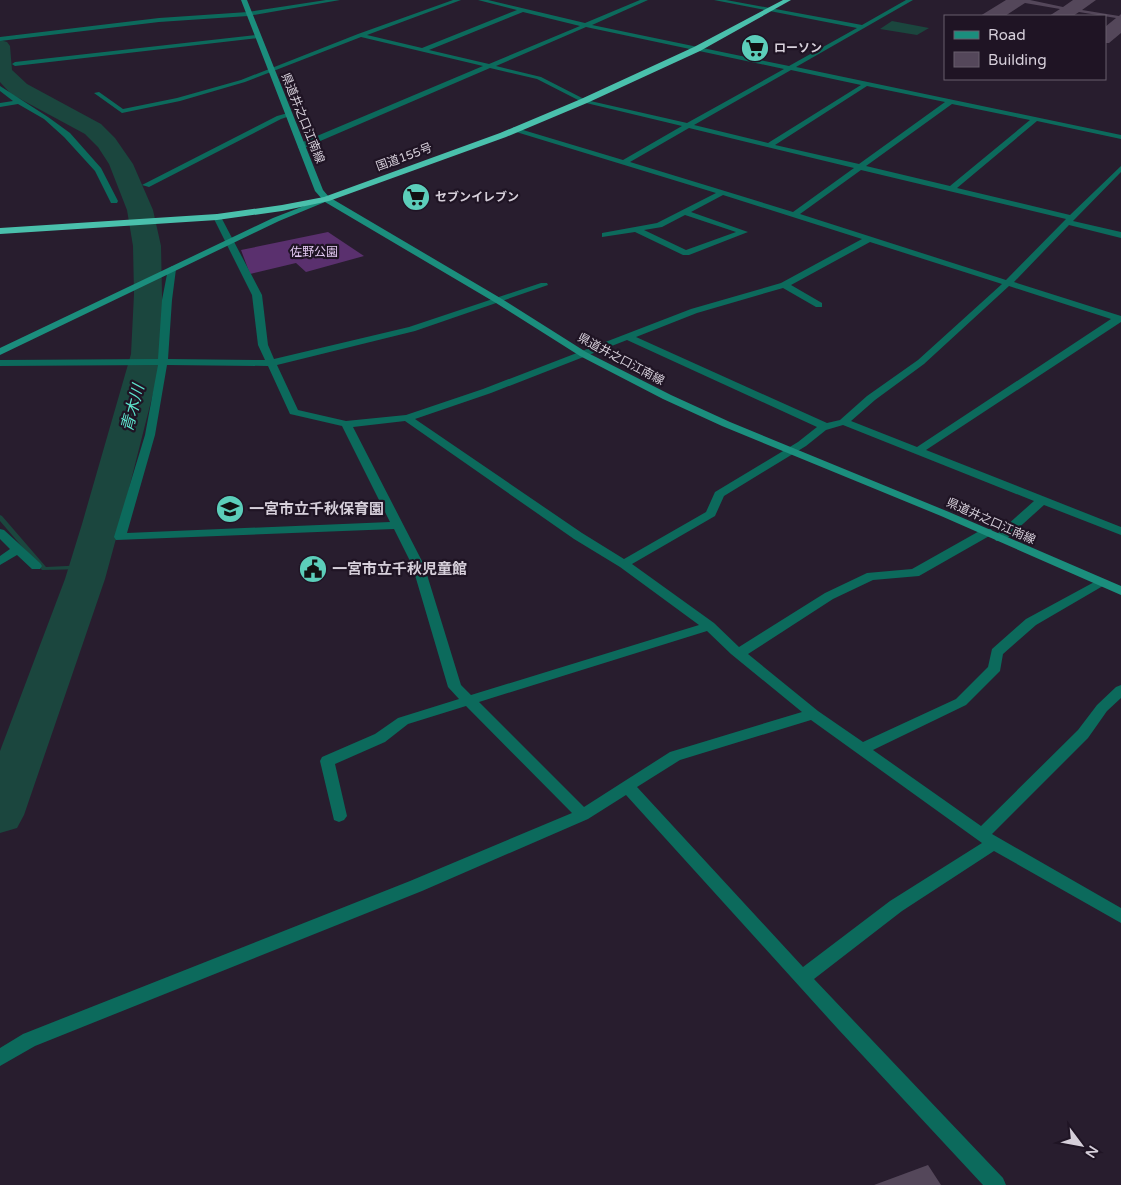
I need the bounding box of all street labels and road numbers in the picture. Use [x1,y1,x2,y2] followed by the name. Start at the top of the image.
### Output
[279,71,327,165] street label: 県道井之口江南線
[374,140,434,174] street label: 国道155号
[575,330,667,388] street label: 県道井之口江南線
[944,495,1038,547] street label: 県道井之口江南線

